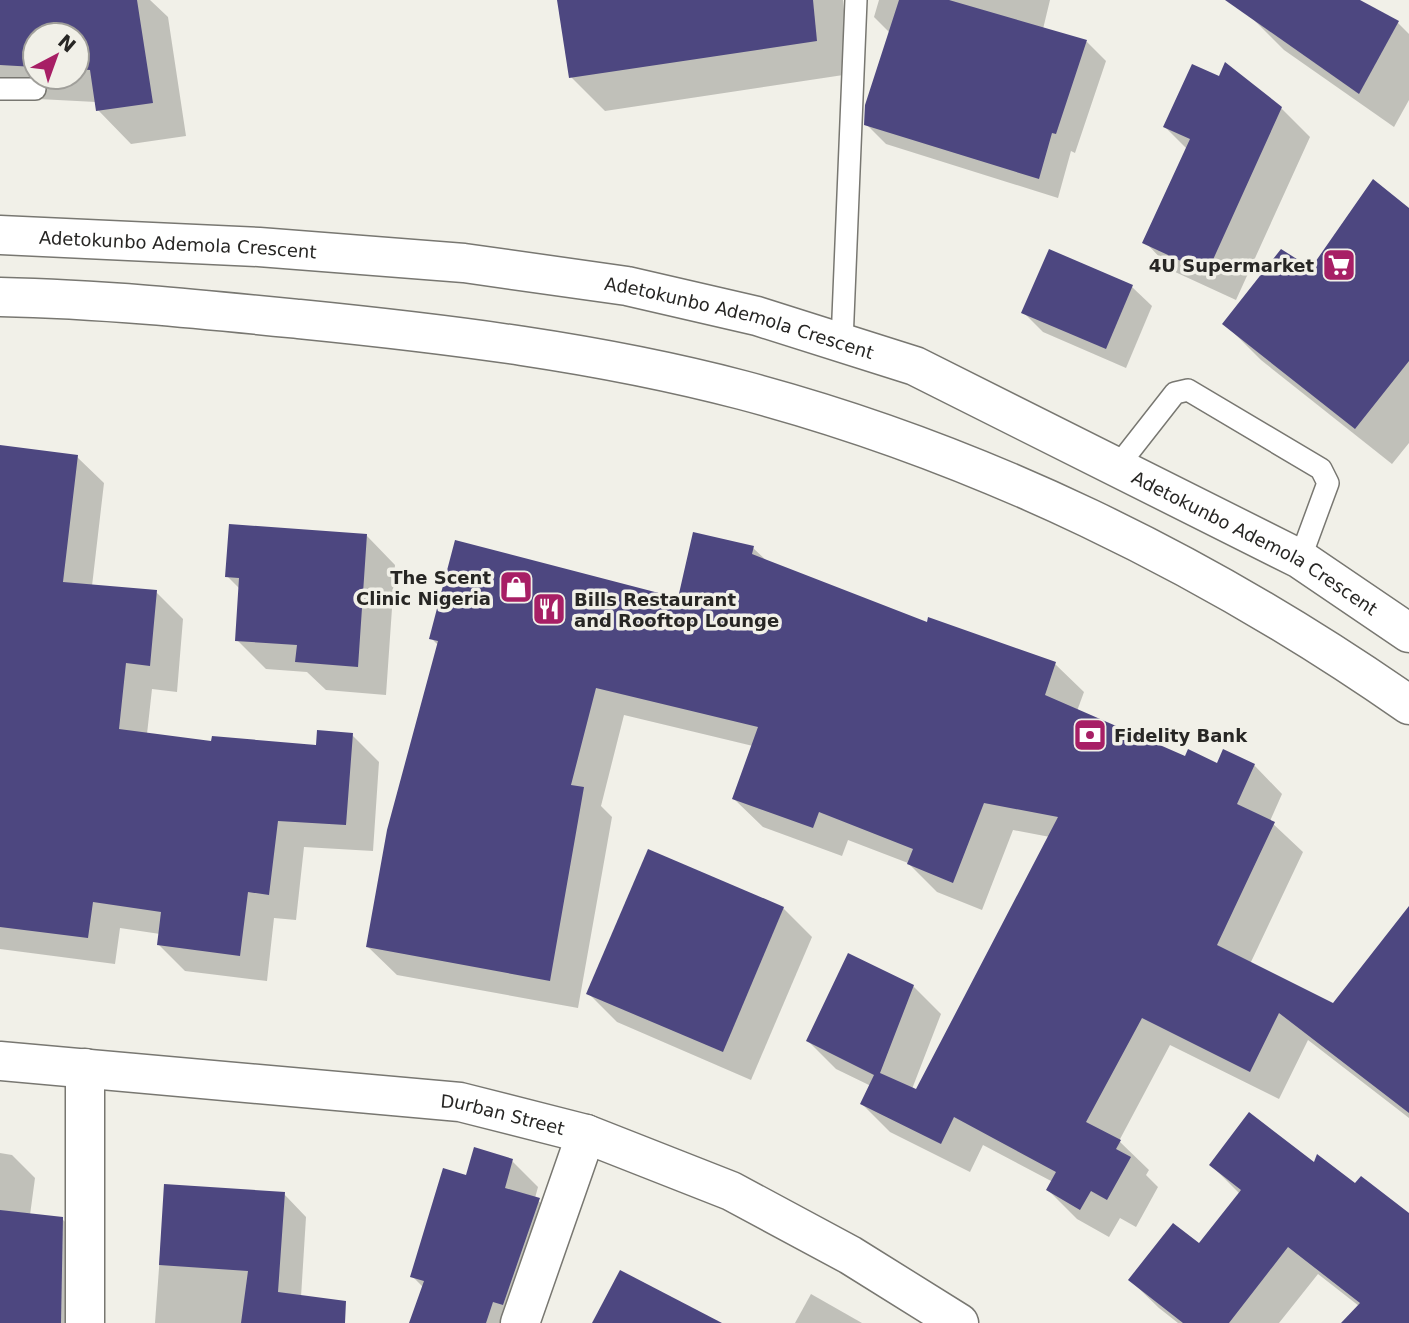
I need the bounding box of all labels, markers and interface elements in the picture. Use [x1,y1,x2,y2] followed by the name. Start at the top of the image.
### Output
[21,21,91,91] north arrow
[54,30,80,57] text: N
[39,226,317,262] street label: Adetokunbo Ademola Crescent
[1320,246,1358,284] supermarket icon: 4U Supermarket
[1149,255,1314,276] place label: 4U Supermarket
[603,272,876,363] street label: Adetokunbo Ademola Crescent
[1129,466,1382,619] street label: Adetokunbo Ademola Crescent
[356,567,491,609] place label: The Scent Clinic Nigeria
[497,568,535,606] shop icon: The Scent Clinic Nigeria
[574,589,779,631] place label: Bills Restaurant and Rooftop Lounge
[530,590,568,628] restaurant icon: Bills Restaurant and Rooftop Lounge
[1071,716,1109,754] bank icon: Fidelity Bank
[1114,725,1248,746] place label: Fidelity Bank
[440,1090,567,1139] street label: Durban Street

